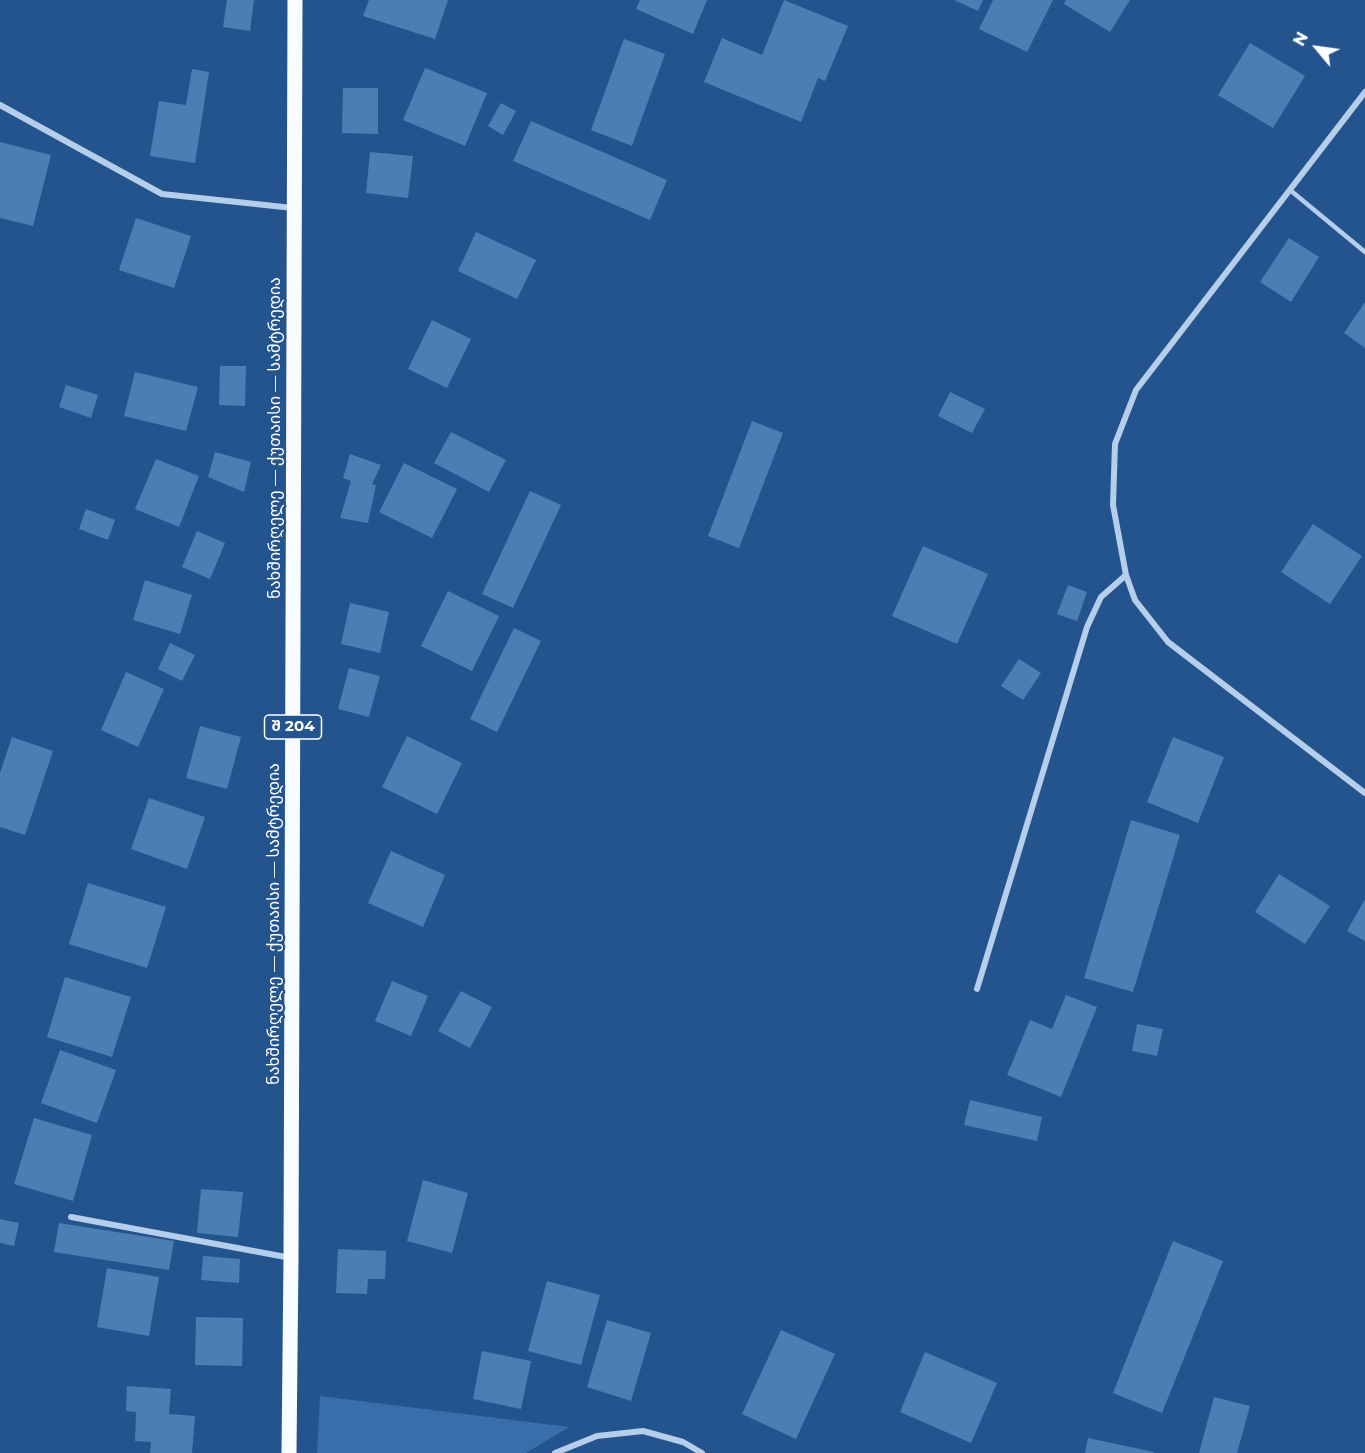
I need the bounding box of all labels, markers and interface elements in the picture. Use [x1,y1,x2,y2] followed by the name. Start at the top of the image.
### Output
[1287,18,1347,78] north arrow
[1289,29,1312,49] text: N
[265,277,285,599] street label: ნახშირღელე — ქუთაისი — სამტრედია
[264,715,322,739] road number: შ 204
[264,763,284,1085] street label: ნახშირღელე — ქუთაისი — სამტრედია

